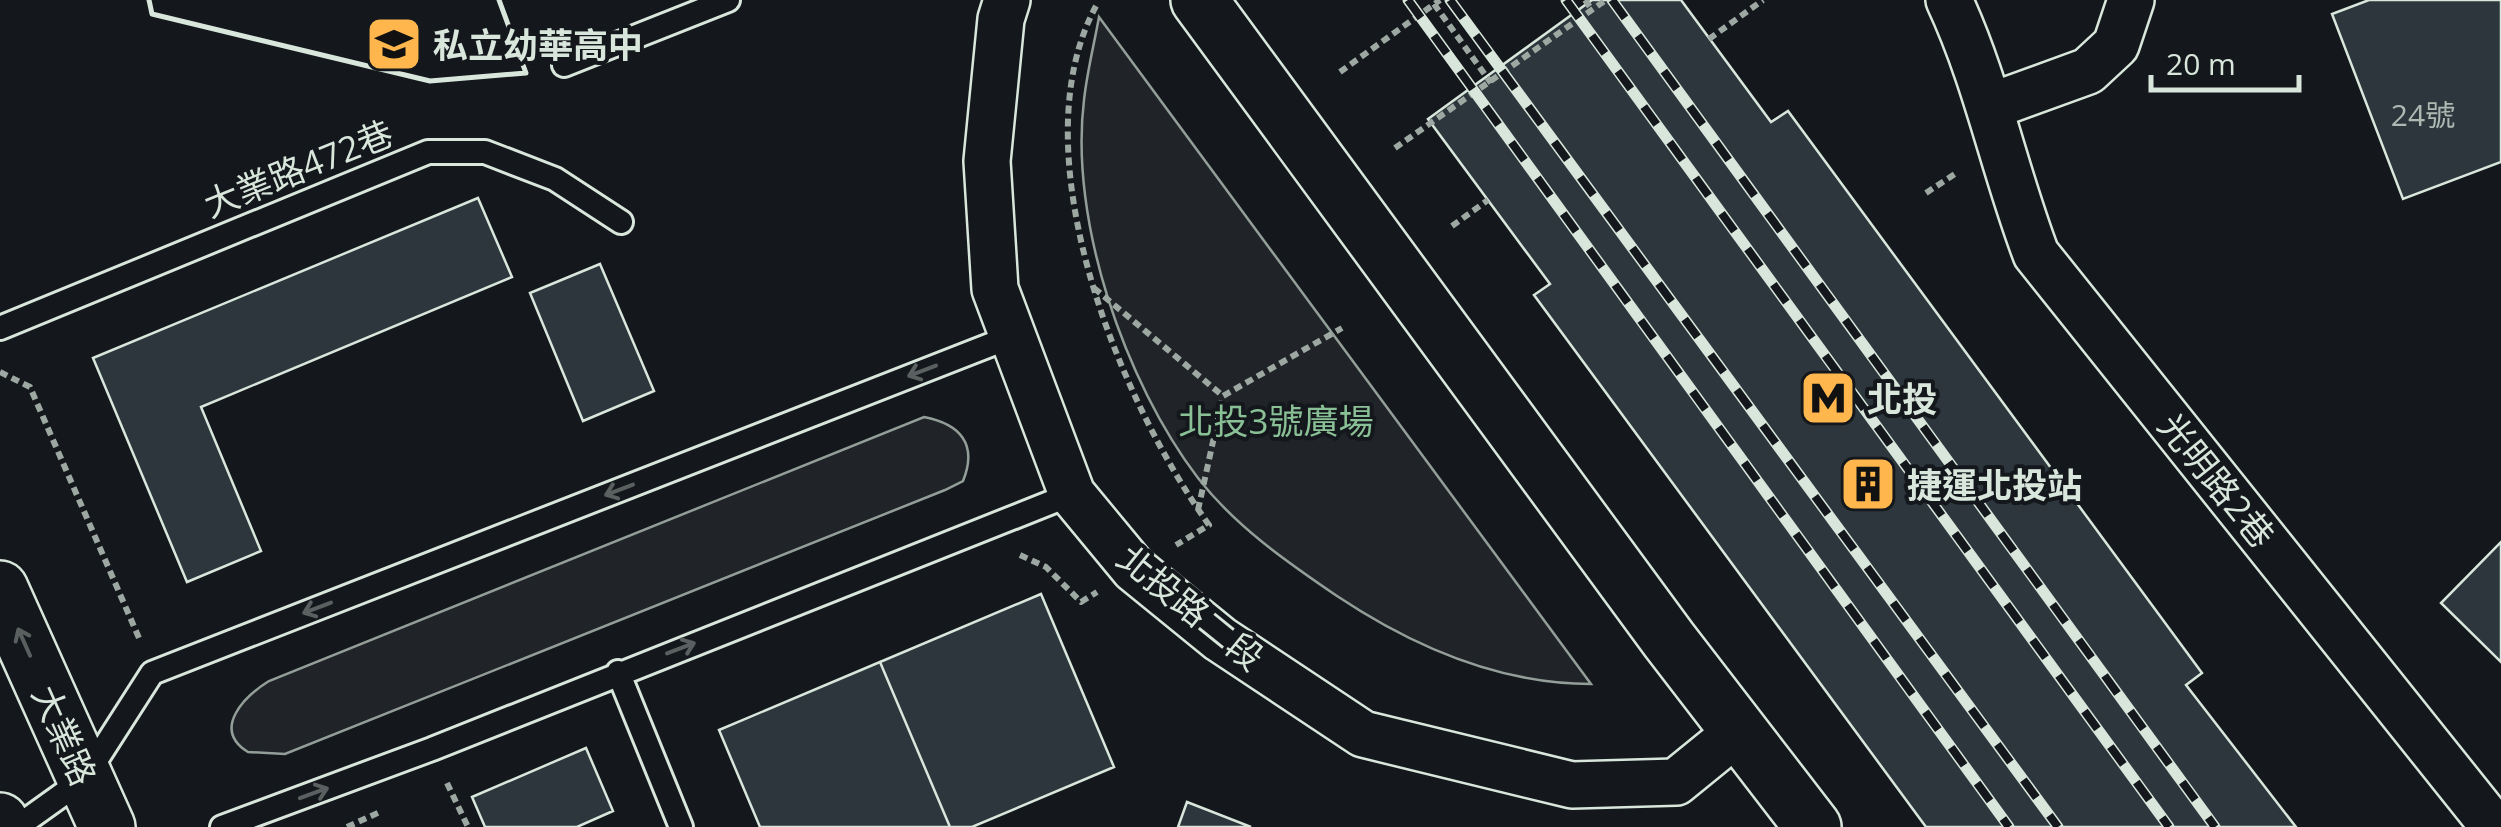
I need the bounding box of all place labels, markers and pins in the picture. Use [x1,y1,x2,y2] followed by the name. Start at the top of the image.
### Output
[364,14,424,74] school or university icon: 私立幼華高中
[433,21,643,68] place label: 私立幼華高中
[1798,368,1858,428] metro station icon: 北投
[1867,375,1937,422] place label: 北投
[1838,454,1898,514] building icon: 捷運北投站
[1907,461,2082,508] place label: 捷運北投站

